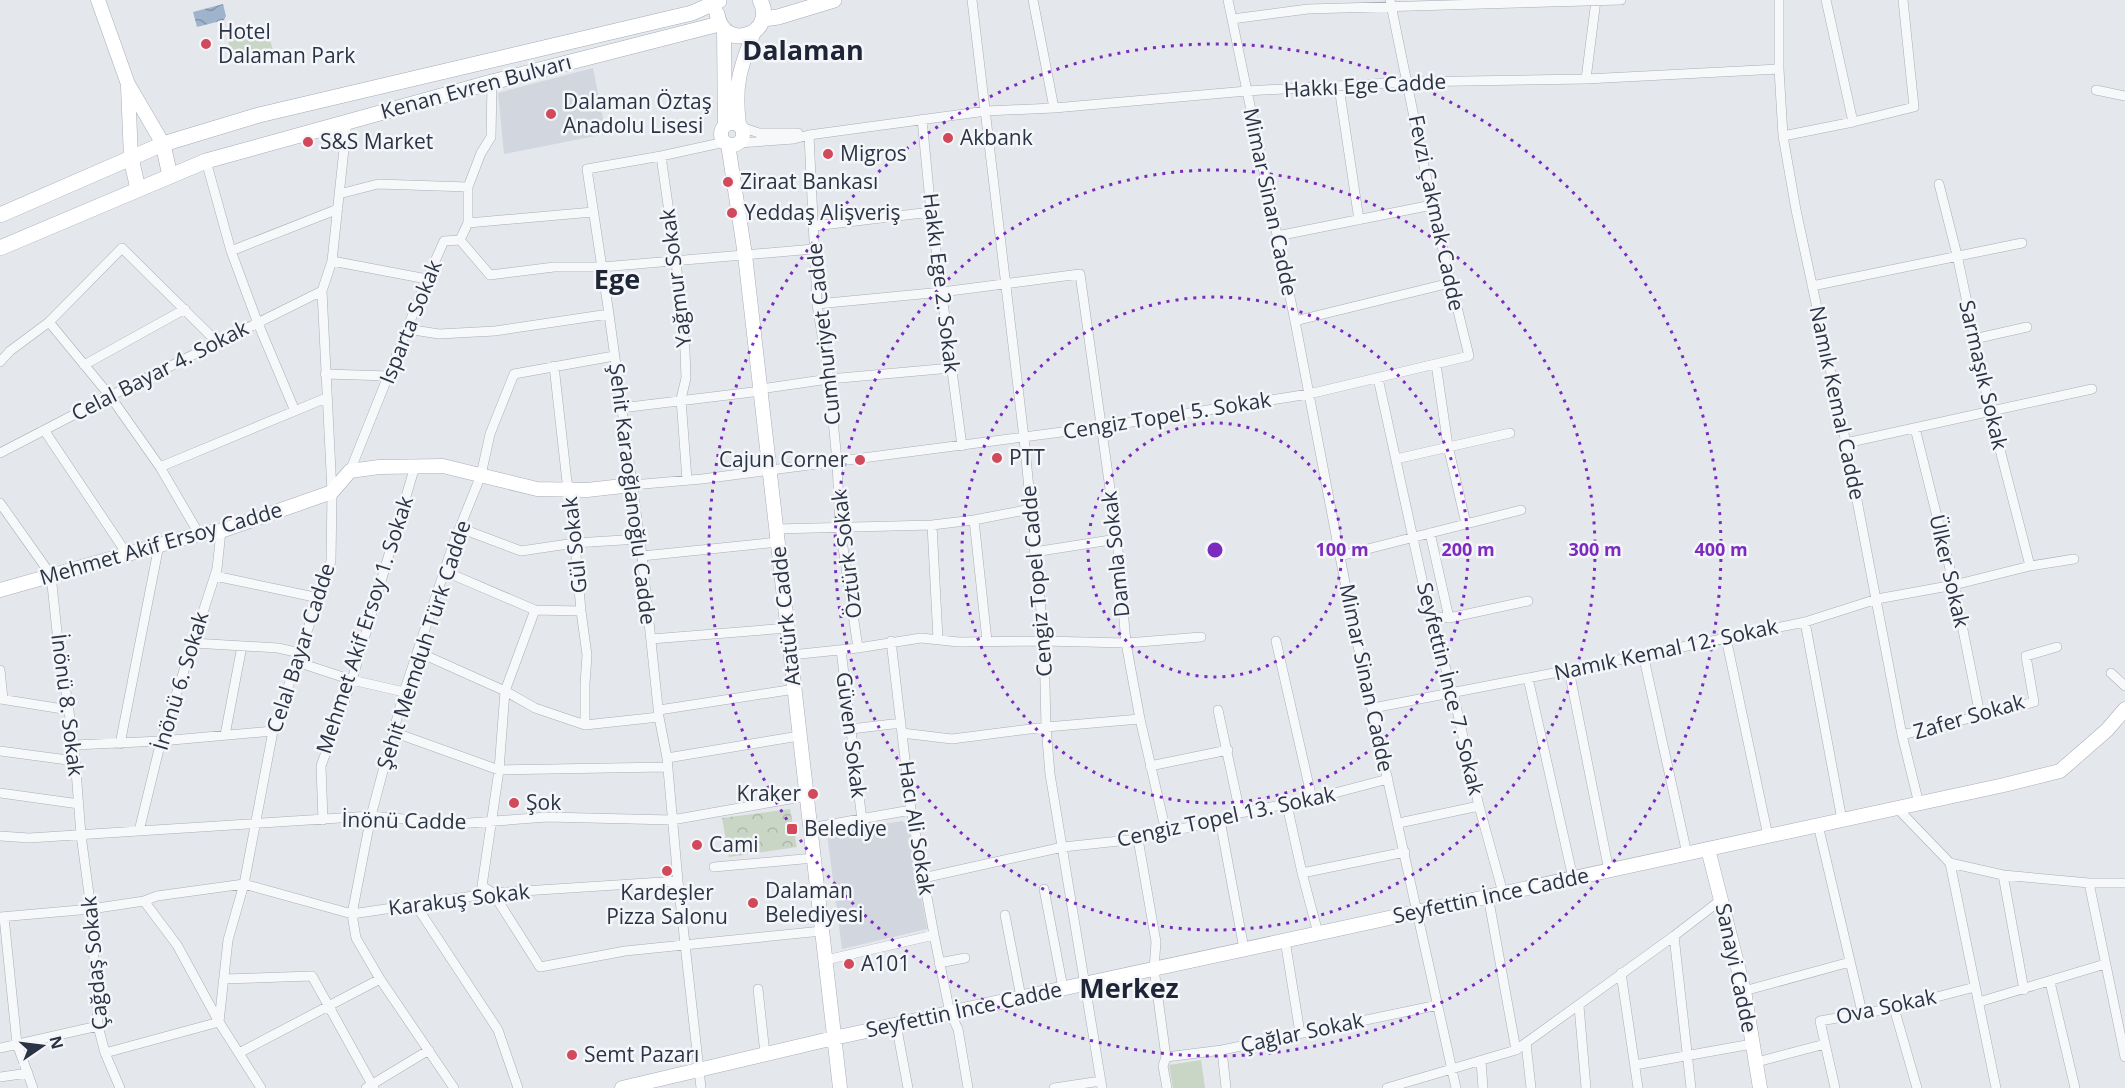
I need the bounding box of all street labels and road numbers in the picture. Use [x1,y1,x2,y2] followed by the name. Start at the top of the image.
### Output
[377,47,574,125] street label: Kenan Evren Bulvarı
[1283,67,1447,103] street label: Hakkı Ege Cadde
[1237,105,1305,298] street label: Mimar Sinan Cadde
[1403,112,1471,313] street label: Fevzi Çakmak Cadde
[917,191,967,374] street label: Hakkı Ege 2. Sokak
[653,207,697,349] street label: Yağmur Sokak
[800,242,846,426] street label: Cumhuriyet Cadde
[372,255,448,388] street label: Isparta Sokak
[1953,297,2015,452] street label: Sarmaşık Sokak
[1804,303,1872,502] street label: Namık Kemal Cadde
[66,313,253,427] street label: Celal Bayar 4. Sokak
[603,362,663,626] street label: Şehit Karaoğlanoğlu Cadde
[1061,385,1273,445] street label: Cengiz Topel 5. Sokak
[1014,484,1058,678] street label: Cengiz Topel Cadde
[824,488,868,620] street label: Öztürk Sokak
[1094,490,1136,619] street label: Damla Sokak
[309,492,419,757] street label: Mehmet Akif Ersoy 1. Sokak
[36,495,285,591] street label: Mehmet Akif Ersoy Cadde
[555,496,593,595] street label: Gül Sokak
[1923,511,1977,630] street label: Ülker Sokak
[369,516,477,773] street label: Şehit Memduh Türk Cadde
[764,545,806,687] street label: Atatürk Cadde
[259,559,341,736] street label: Celal Bayar Cadde
[1411,580,1491,798] street label: Seyfettin İnce 7. Sokak
[1333,581,1401,774] street label: Mimar Sinan Cadde
[146,608,214,753] street label: İnönü 6. Sokak
[1551,612,1780,686] street label: Namık Kemal 12. Sokak
[45,632,91,778] street label: İnönü 8. Sokak
[830,670,874,799] street label: Güven Sokak
[1910,687,2028,745] street label: Zafer Sokak
[893,759,941,897] street label: Hacı Ali Sokak
[1114,779,1337,853] street label: Cengiz Topel 13. Sokak
[341,805,467,835] street label: İnönü Cadde
[1390,861,1591,929] street label: Seyfettin İnce Cadde
[387,876,531,922] street label: Karakuş Sokak
[74,895,114,1031] street label: Çağdaş Sokak
[1710,901,1764,1035] street label: Sanayi Cadde
[863,975,1064,1043] street label: Seyfettin İnce Cadde
[1833,982,1939,1030] street label: Ova Sokak
[1238,1005,1366,1059] street label: Çağlar Sokak

